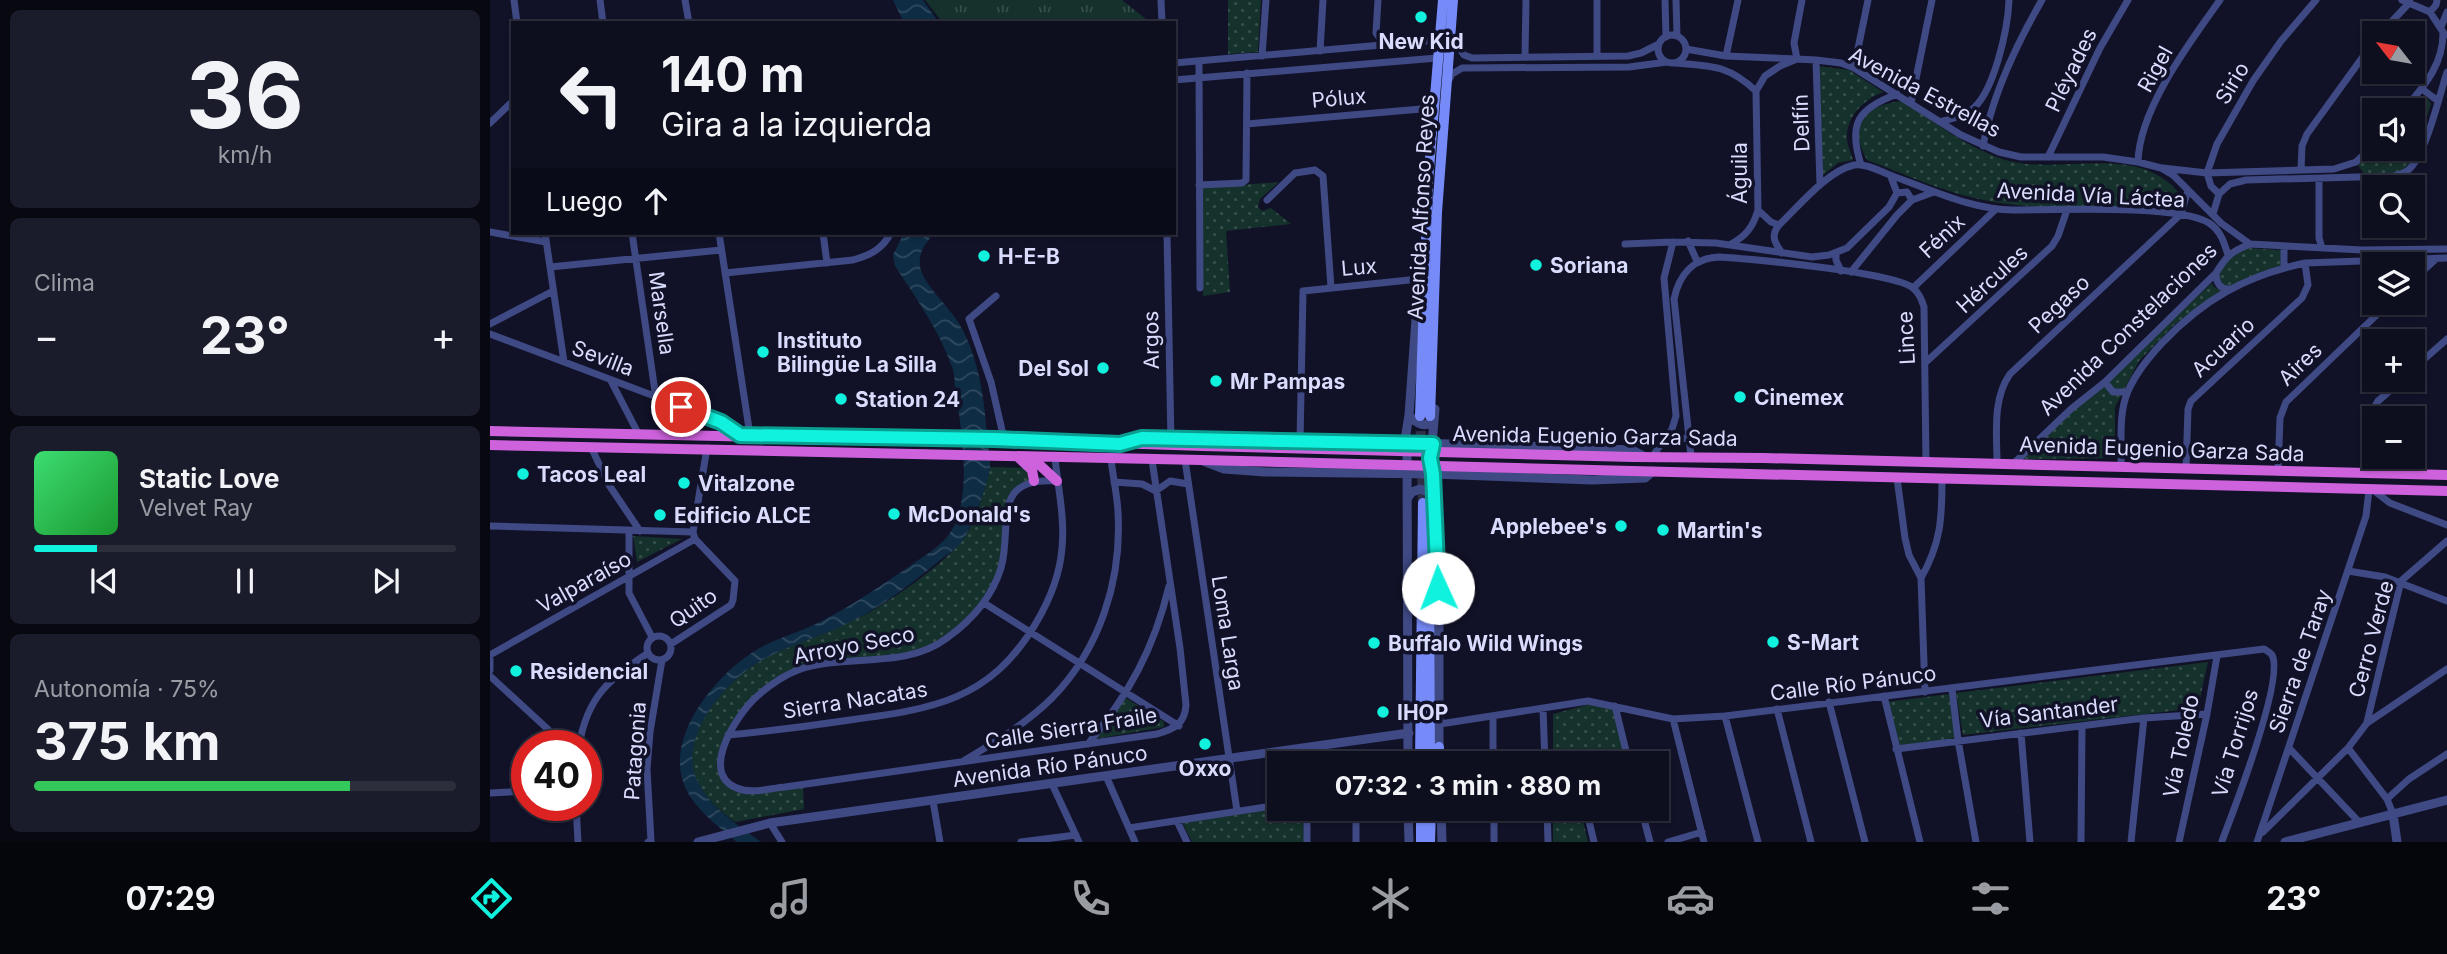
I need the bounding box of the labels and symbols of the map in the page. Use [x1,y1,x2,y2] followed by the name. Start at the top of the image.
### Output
[1413,9,1429,25] marker: New Kid
[2362,21,2426,84] north arrow
[2040,24,2102,116] street label: Pléyades
[1378,29,1464,54] place label: New Kid
[1845,41,2005,143] street label: Avenida Estrellas
[2132,42,2178,96] street label: Rigel
[2210,57,2254,109] street label: Sirio
[1311,83,1367,113] street label: Pólux
[1403,94,1439,320] street label: Avenida Alfonso Reyes
[1787,94,1815,152] street label: Delfín
[1726,142,1752,204] street label: Águila
[1996,178,2186,212] street label: Avenida Vía Láctea
[1914,209,1970,263] street label: Fénix
[2034,238,2222,420] street label: Avenida Constelaciones
[1951,240,2033,318] street label: Hércules
[998,244,1060,269] place label: H-E-B
[976,248,992,264] marker: H-E-B
[1340,253,1378,281] street label: Lux
[1550,253,1628,278] place label: Soriana
[1528,257,1544,273] marker: Soriana
[644,270,680,356] street label: Marsella
[2023,270,2095,338] street label: Pegaso
[1138,310,1164,370] street label: Argos
[1892,311,1920,365] street label: Lince
[2186,312,2260,382] street label: Acuario
[777,328,937,377] place label: Instituto Bilingüe La Silla
[569,335,637,381] street label: Sevilla
[2273,337,2327,391] street label: Aires
[755,344,771,360] marker: Instituto Bilingüe La Silla
[1018,356,1089,381] place label: Del Sol
[1095,360,1111,376] marker: Del Sol
[1230,369,1345,394] place label: Mr Pampas
[1208,373,1224,389] marker: Mr Pampas
[651,377,711,437] pin
[1754,385,1844,410] place label: Cinemex
[855,387,960,412] place label: Station 24
[1732,389,1748,405] marker: Cinemex
[833,391,849,407] marker: Station 24
[1452,421,1738,451] street label: Avenida Eugenio Garza Sada
[2019,432,2305,466] street label: Avenida Eugenio Garza Sada
[537,462,646,487] place label: Tacos Leal
[515,466,531,482] marker: Tacos Leal
[698,471,795,496] place label: Vitalzone
[676,475,692,491] marker: Vitalzone
[908,502,1031,527] place label: McDonald's
[674,503,811,528] place label: Edificio ALCE
[886,506,902,522] marker: McDonald's
[652,507,668,523] marker: Edificio ALCE
[1490,514,1607,539] place label: Applebee's
[1613,518,1629,534] marker: Applebee's
[1677,518,1762,543] place label: Martin's
[1655,522,1671,538] marker: Martin's
[533,546,635,618] street label: Valparaíso
[1401,551,1475,625] position arrow
[1207,574,1249,692] street label: Loma Larga
[2343,578,2399,700] street label: Cerro Verde
[664,583,722,633] street label: Quito
[2264,586,2336,736] street label: Sierra de Taray
[791,621,917,669] street label: Arroyo Seco
[1787,630,1859,655] place label: S-Mart
[1388,631,1583,656] place label: Buffalo Wild Wings
[1765,634,1781,650] marker: S-Mart
[1366,635,1382,651] marker: Buffalo Wild Wings
[530,659,648,684] place label: Residencial
[1769,660,1937,706] street label: Calle Río Pánuco
[508,663,524,679] marker: Residencial
[781,676,929,724] street label: Sierra Nacatas
[2207,686,2263,800] street label: Vía Torrijos
[1978,691,2120,733] street label: Vía Santander
[2158,692,2204,800] street label: Vía Toledo
[1397,700,1448,725] place label: IHOP
[619,701,651,801] street label: Patagonia
[983,702,1159,754] street label: Calle Sierra Fraile
[1375,704,1391,720] marker: IHOP
[511,730,602,821] speed limit sign: 40
[1197,736,1213,752] marker: Oxxo
[951,740,1149,792] street label: Avenida Río Pánuco
[1178,756,1232,781] place label: Oxxo

